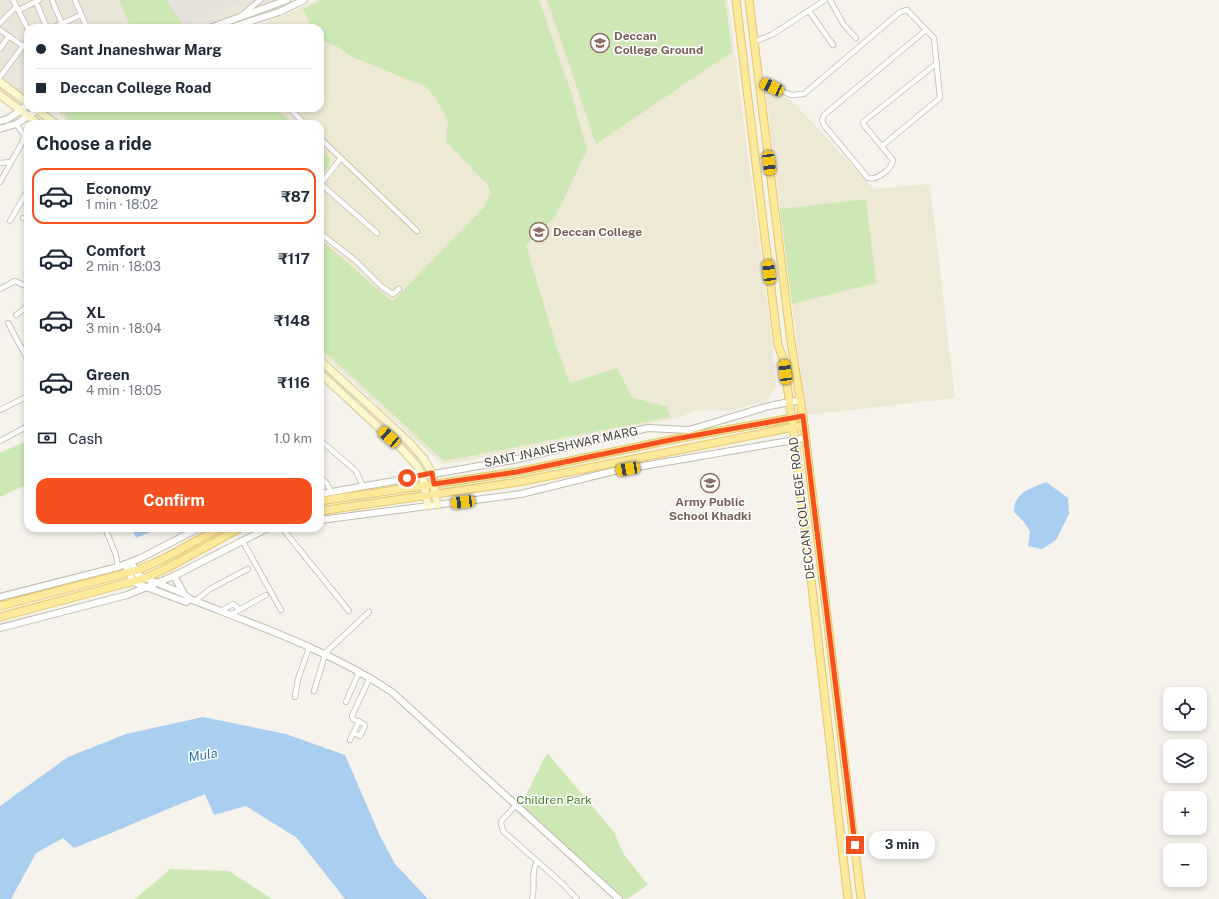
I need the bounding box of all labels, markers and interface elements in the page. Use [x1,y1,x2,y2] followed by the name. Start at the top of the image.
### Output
[614,29,703,57] place label: Deccan College Ground
[589,32,611,54] school or university icon: Deccan College Ground
[60,41,222,58] text: Sant Jnaneshwar Marg
[759,76,785,98] car
[60,79,211,96] text: Deccan College Road
[36,133,152,154] text: Choose a ride
[762,150,776,176] car
[38,178,74,214] icon: car
[86,180,151,197] text: Economy
[281,188,310,205] text: ₹87
[86,197,158,212] text: 1 min · 18:02
[528,221,550,243] school or university icon: Deccan College
[553,225,642,239] place label: Deccan College
[38,240,74,276] icon: car
[86,242,146,259] text: Comfort
[278,250,310,267] text: ₹117
[86,259,161,274] text: 2 min · 18:03
[762,259,776,285] car
[38,302,74,338] icon: car
[86,304,105,321] text: XL
[274,312,310,329] text: ₹148
[86,321,161,336] text: 3 min · 18:04
[778,359,792,385] car
[38,364,74,400] icon: car
[86,366,130,383] text: Green
[278,374,310,391] text: ₹116
[86,383,162,398] text: 4 min · 18:05
[483,424,639,470] street label: SANT JNANESHWAR MARG
[376,425,402,449] car
[36,427,58,449] icon: cash
[68,430,103,447] text: Cash
[274,431,312,446] text: 1.0 km
[786,436,818,580] street label: DECCAN COLLEGE ROAD
[615,461,641,477] car
[398,469,416,487] route start
[699,472,721,494] school or university icon: Army Public School Khadki
[36,478,312,524] button: Confirm
[450,495,476,509] car
[669,495,751,523] place label: Army Public School Khadki
[1163,687,1207,887] map controls
[1163,687,1207,731] button: locate
[1163,739,1207,783] button: layers
[187,745,219,765] water label: Mula
[1163,791,1207,835] button: +
[516,793,592,807] park label: Children Park
[869,831,935,859] callout: 3 min
[846,836,864,854] route end
[885,837,919,852] text: 3 min
[1163,843,1207,887] button: −

